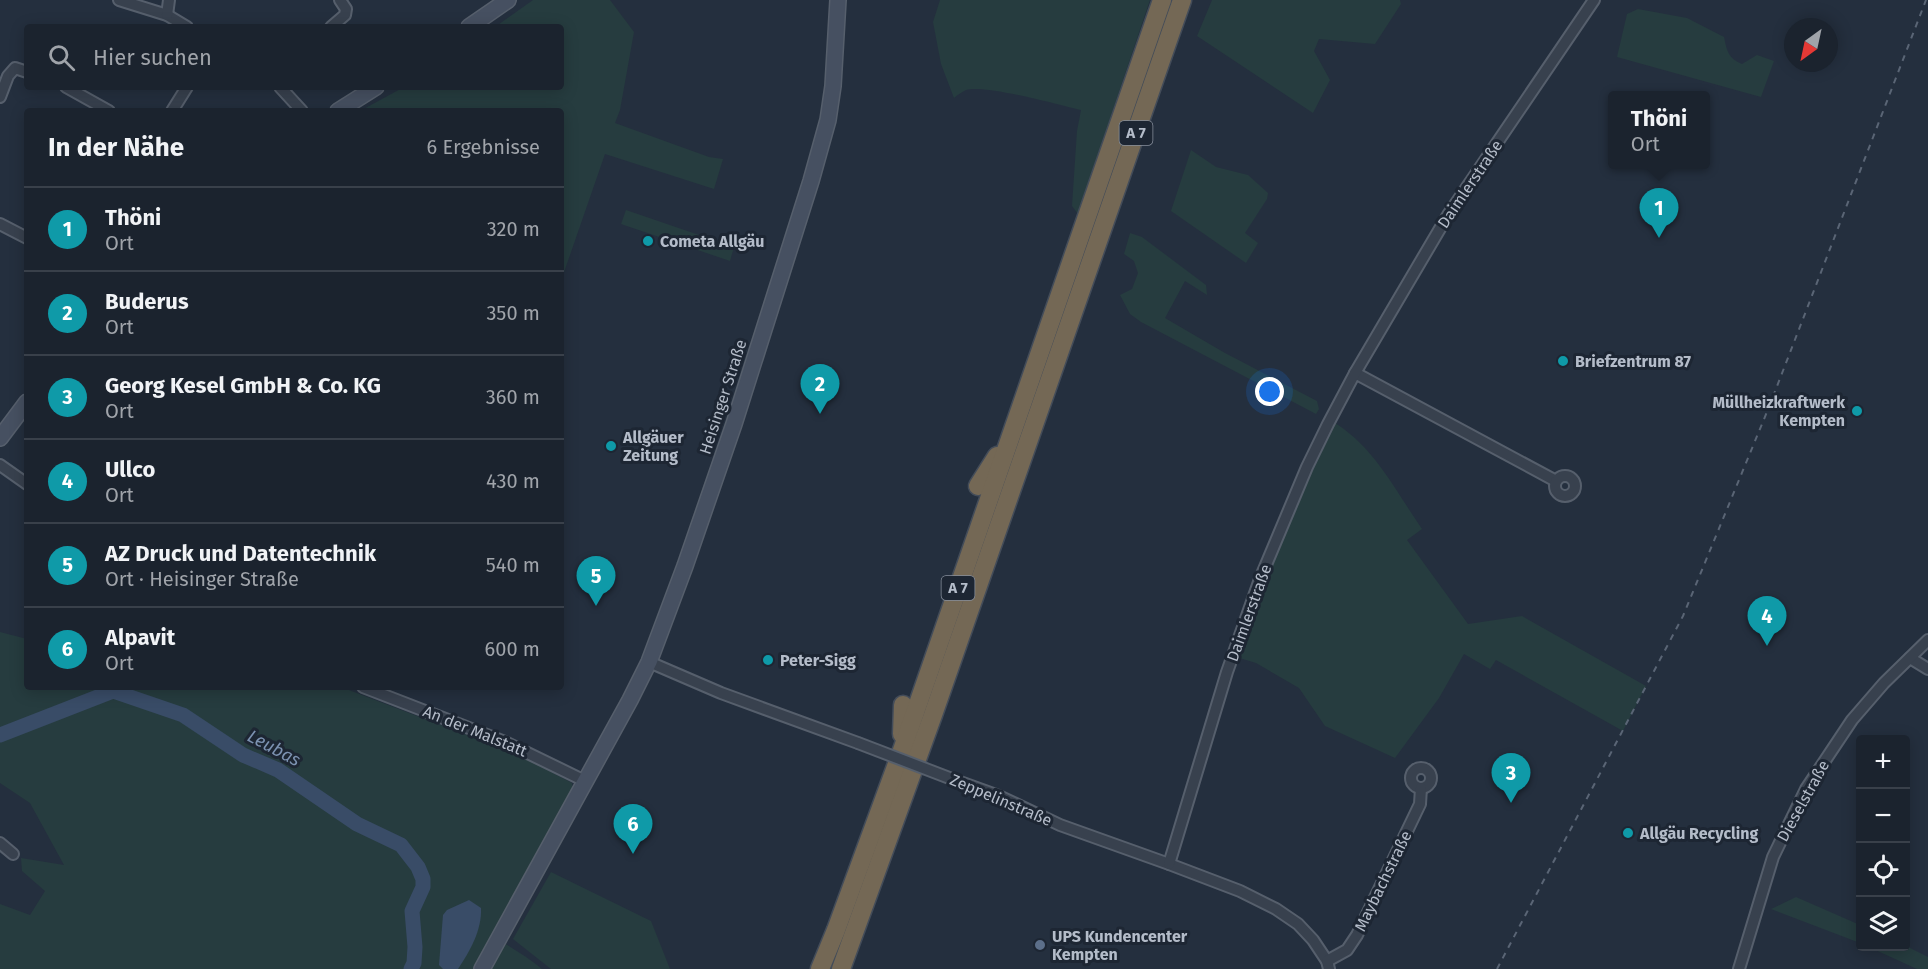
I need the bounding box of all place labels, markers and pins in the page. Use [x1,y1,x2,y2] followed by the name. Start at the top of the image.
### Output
[1640,188,1678,238] pin: 1
[660,232,764,251] place label: Cometa Allgäu
[641,234,655,248] marker: Cometa Allgäu
[1575,352,1692,371] place label: Briefzentrum 87
[1556,354,1570,368] marker: Briefzentrum 87
[800,364,840,414] pin: 2
[1712,393,1845,430] place label: Müllheizkraftwerk Kempten
[1850,404,1864,418] marker: Müllheizkraftwerk Kempten
[622,428,684,465] place label: Allgäuer Zeitung
[604,439,618,453] marker: Allgäuer Zeitung
[576,556,616,606] pin: 5
[1748,596,1786,646] pin: 4
[780,651,856,670] place label: Peter-Sigg
[761,653,775,667] marker: Peter-Sigg
[1492,754,1530,803] pin: 3
[614,804,652,854] pin: 6
[1639,824,1759,843] place label: Allgäu Recycling
[1621,826,1635,840] marker: Allgäu Recycling
[1052,927,1188,964] place label: UPS Kundencenter Kempten
[1033,938,1047,952] marker: UPS Kundencenter Kempten

